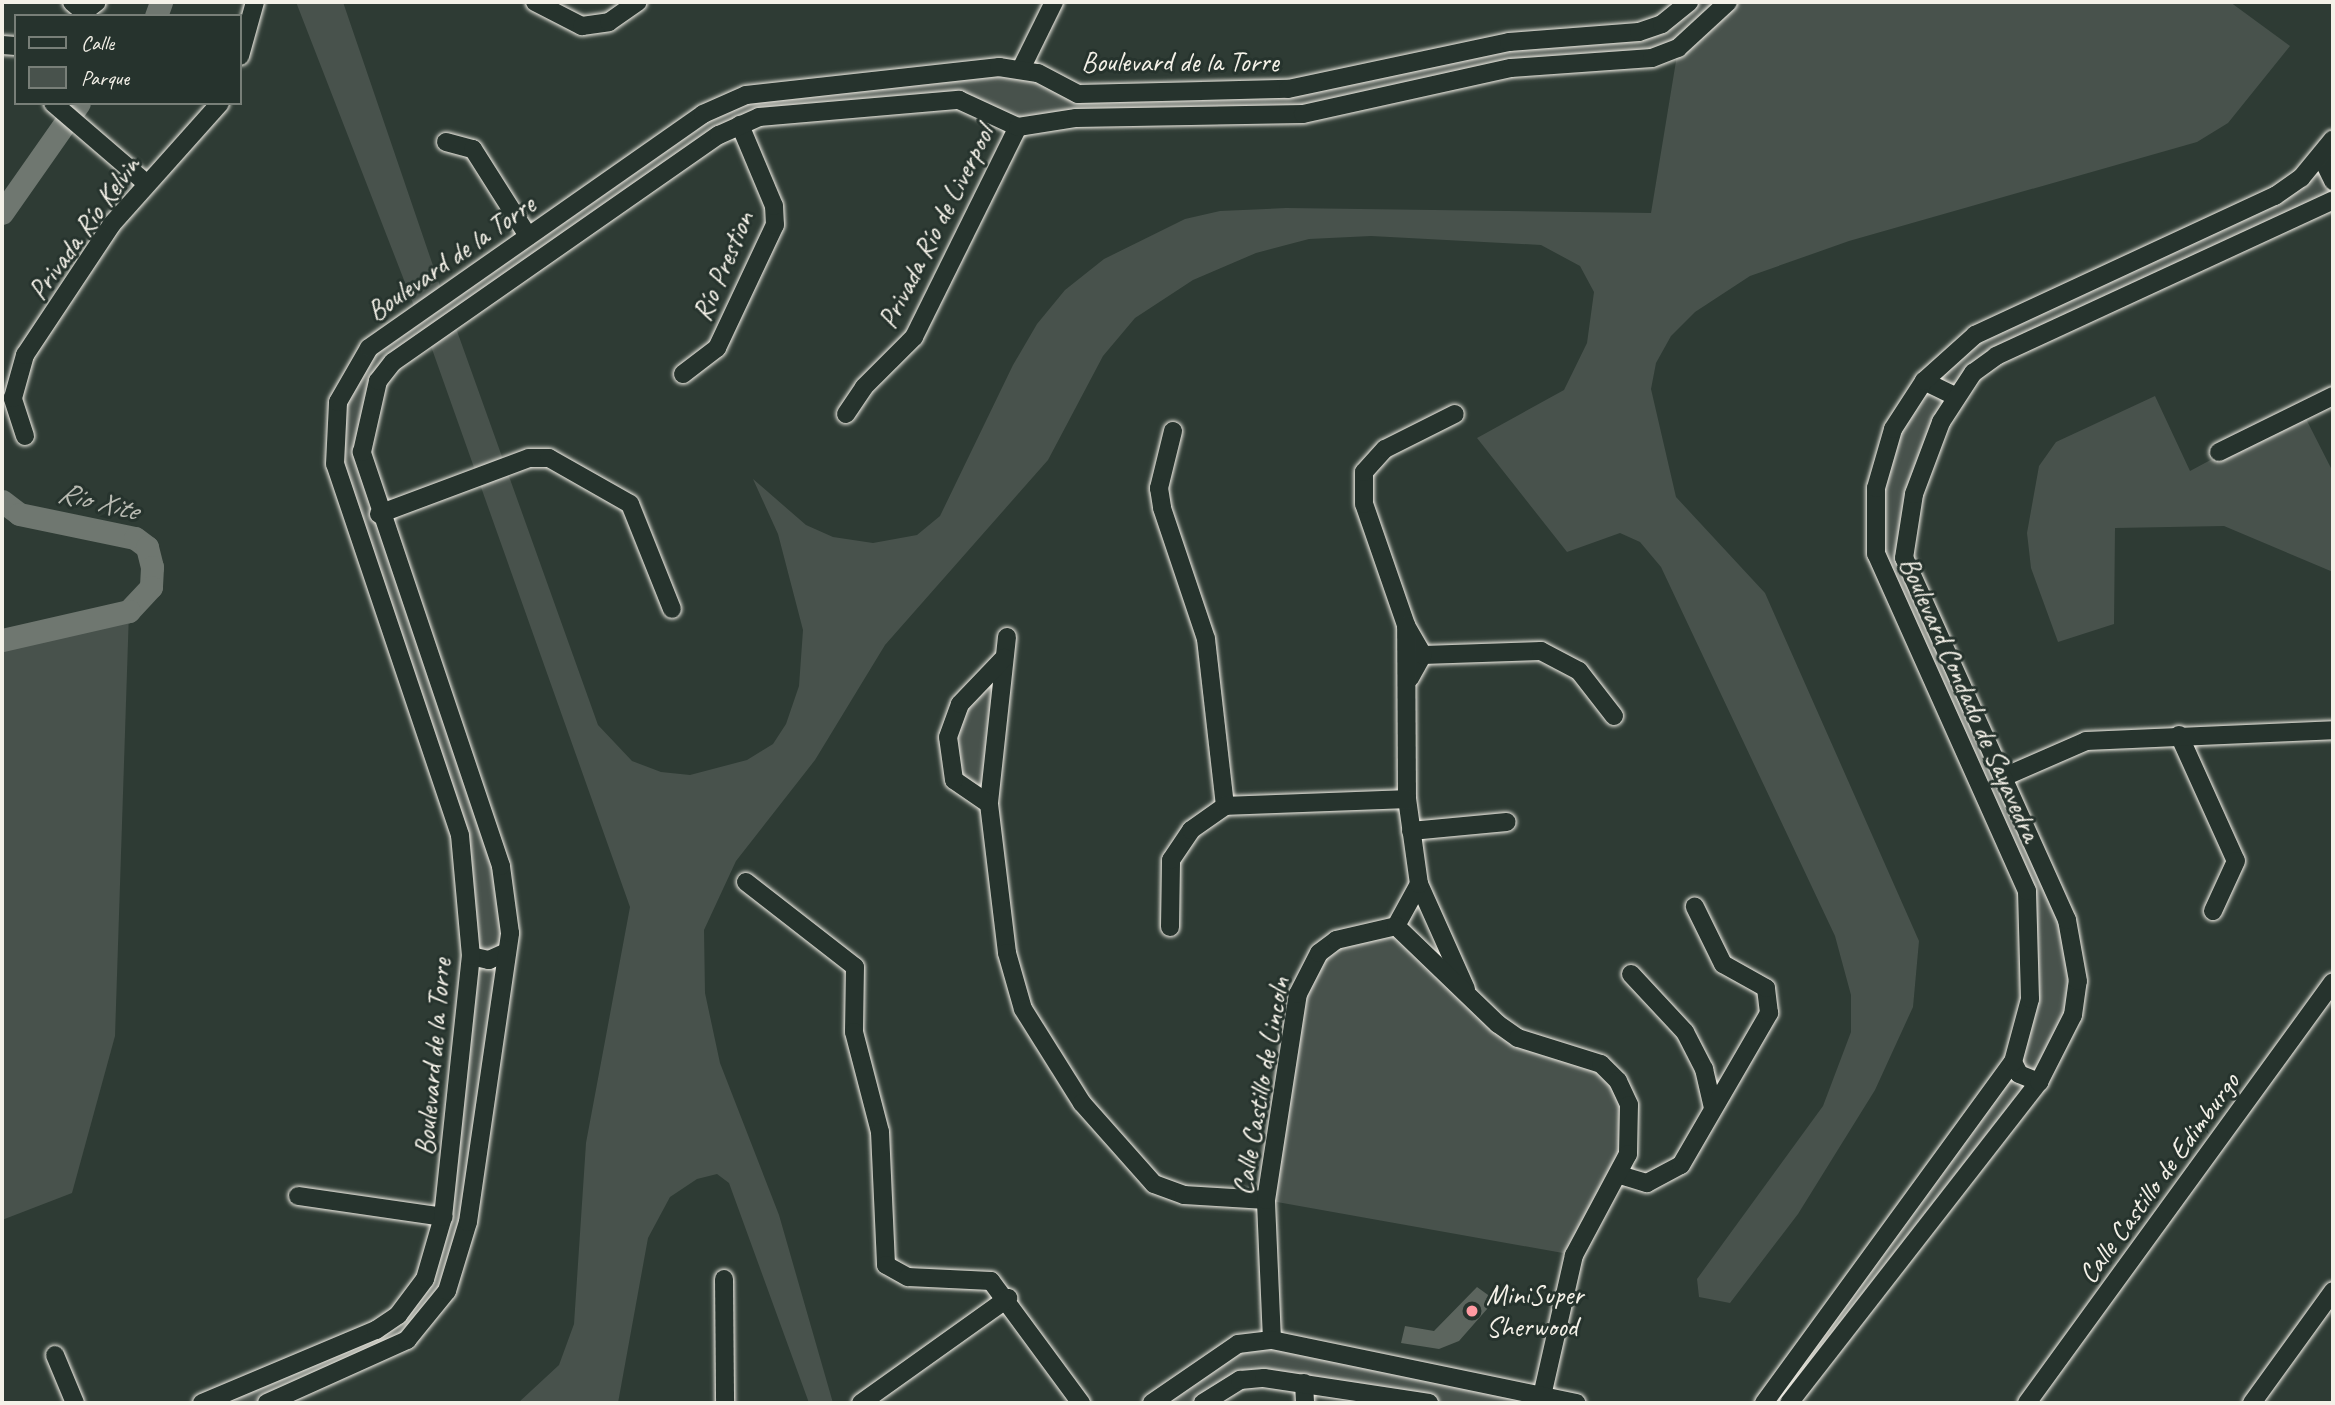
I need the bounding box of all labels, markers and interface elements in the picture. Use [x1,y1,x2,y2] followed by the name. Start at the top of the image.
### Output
[14,14,242,105] legend
[81,30,114,56] text: Calle
[1081,45,1279,79] street label: Boulevard de la Torre
[81,65,129,91] text: Parque
[870,120,1002,334] street label: Privada Río de Liverpool
[21,150,147,306] street label: Privada Río Kelvin
[360,187,542,329] street label: Boulevard de la Torre
[685,206,761,326] street label: Río Prestion
[54,474,142,528] water label: Rio Xite
[1892,552,2048,846] street label: Boulevard Condado de Sayavedra
[408,957,458,1157] street label: Boulevard de la Torre
[1225,975,1297,1197] street label: Calle Castillo de Lincoln
[2071,1065,2247,1291] street label: Calle Castillo de Edimburgo
[1486,1278,1583,1344] place label: MiniSuper Sherwood
[1464,1303,1480,1319] marker: MiniSuper Sherwood

